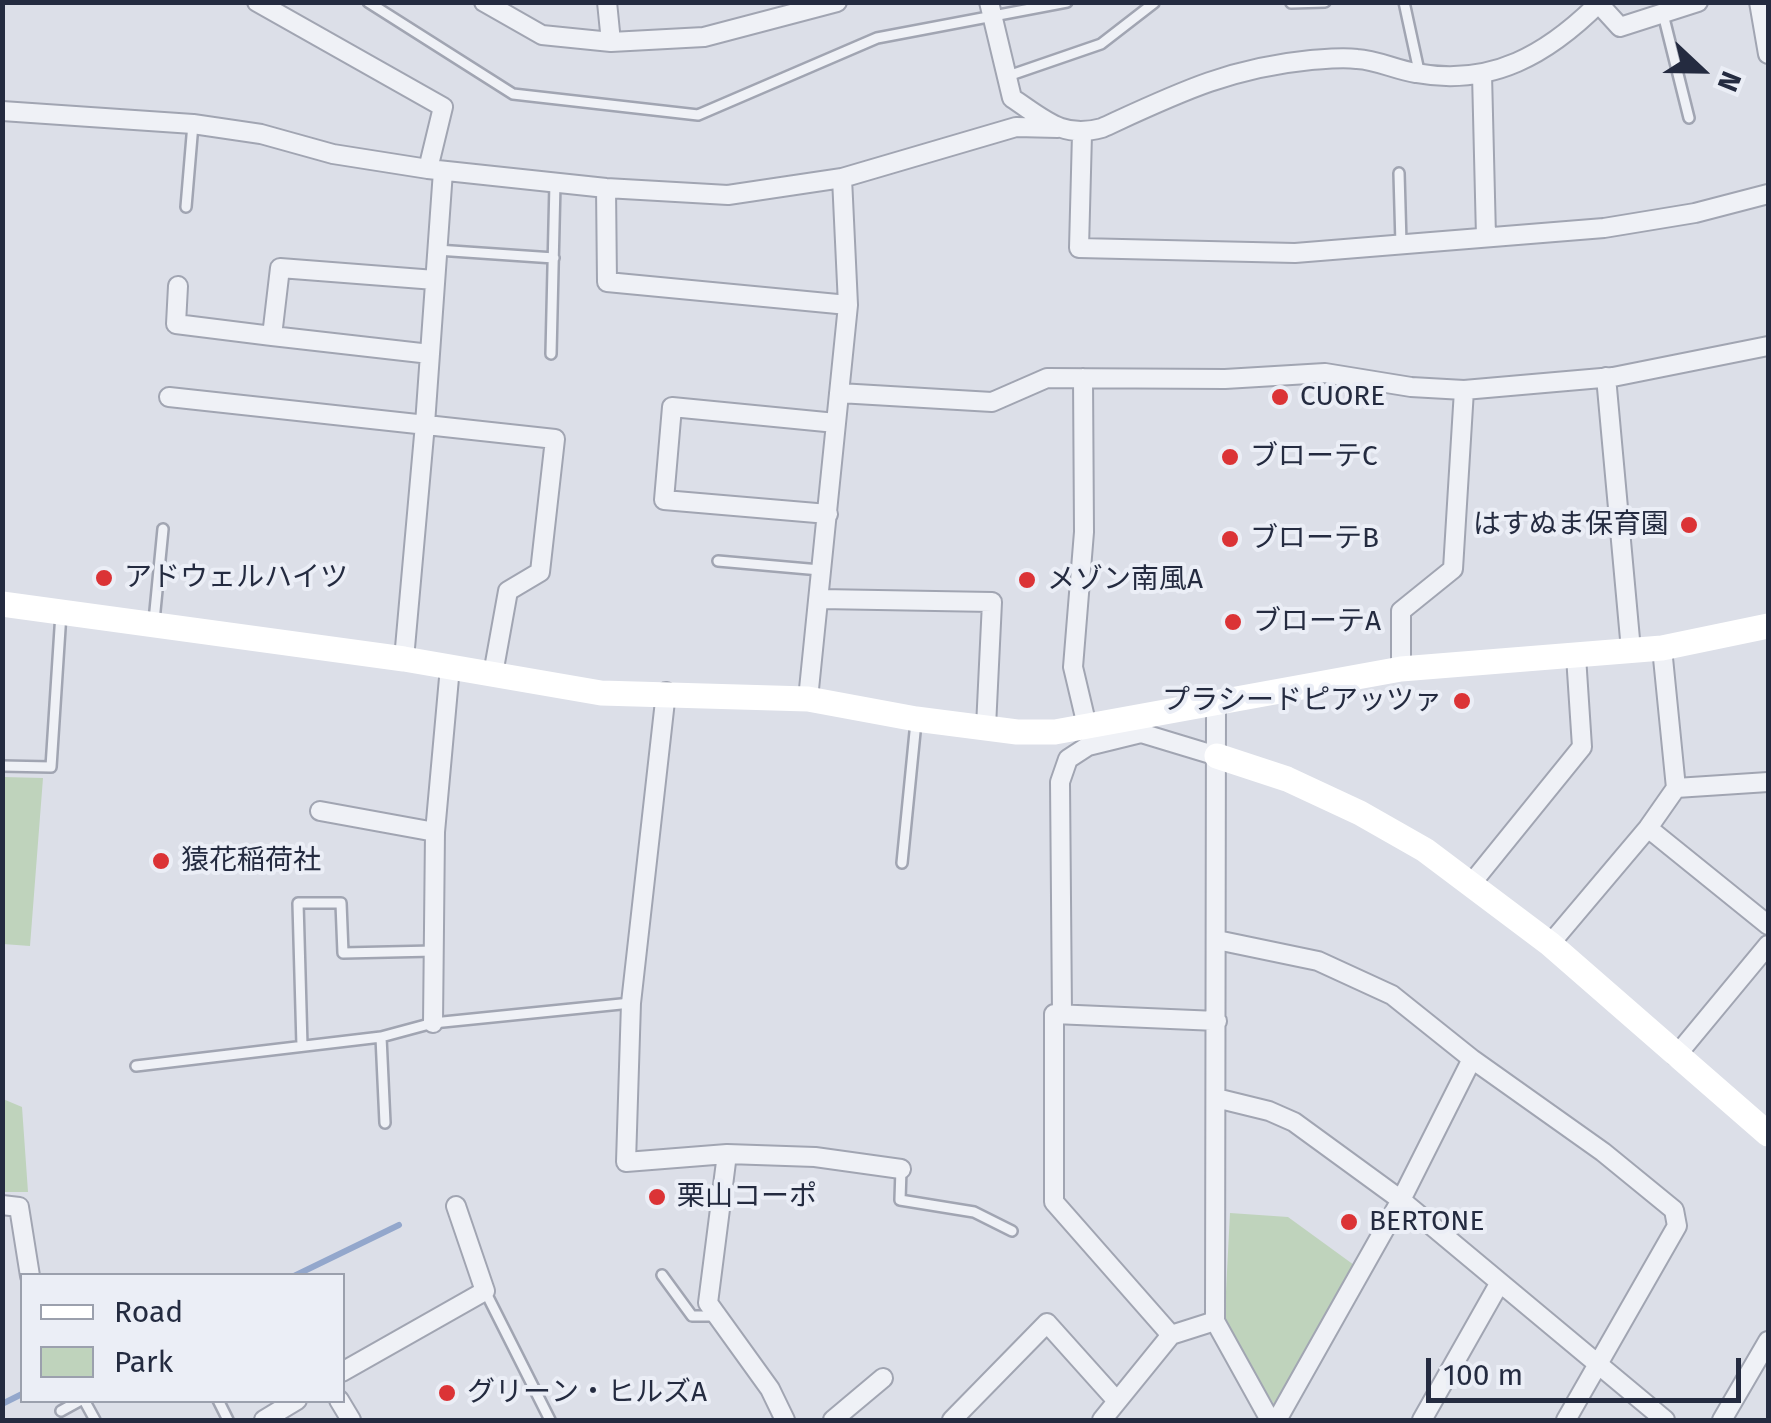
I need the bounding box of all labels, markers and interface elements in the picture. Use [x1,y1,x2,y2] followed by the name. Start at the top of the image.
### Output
[1651,20,1751,120] north arrow
[1711,67,1748,96] text: N
[1300,380,1385,414] place label: CUORE
[1269,386,1291,408] marker: CUORE
[1250,440,1378,474] place label: ブローテC
[1219,446,1241,468] marker: ブローテC
[1473,508,1669,542] place label: はすぬま保育園
[1678,514,1700,536] marker: はすぬま保育園
[1250,522,1379,556] place label: ブローテB
[1219,528,1241,550] marker: ブローテB
[124,561,348,595] place label: アドウェルハイツ
[1047,563,1203,597] place label: メゾン南風A
[93,567,115,589] marker: アドウェルハイツ
[1016,569,1038,591] marker: メゾン南風A
[1253,605,1381,639] place label: ブローテA
[1222,611,1244,633] marker: ブローテA
[1162,684,1442,718] place label: プラシードピアッツァ
[1451,690,1473,712] marker: プラシードピアッツァ
[181,844,321,878] place label: 猿花稲荷社
[150,850,172,872] marker: 猿花稲荷社
[677,1180,817,1214] place label: 栗山コーポ
[646,1186,668,1208] marker: 栗山コーポ
[1369,1205,1484,1239] place label: BERTONE
[1338,1211,1360,1233] marker: BERTONE
[20,1273,345,1403] legend
[114,1294,183,1330] text: Road
[1431,1338,1746,1400] scale bar
[114,1344,173,1380] text: Park
[1443,1357,1523,1393] text: 100 m
[467,1376,707,1410] place label: グリーン・ヒルズA
[436,1382,458,1404] marker: グリーン・ヒルズA

